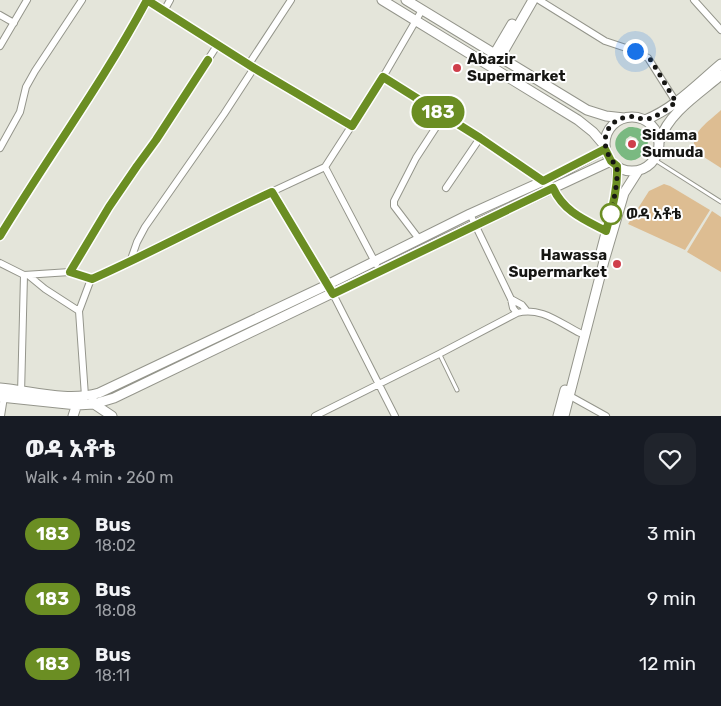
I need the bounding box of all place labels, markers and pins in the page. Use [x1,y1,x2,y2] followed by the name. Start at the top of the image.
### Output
[467,50,565,85] place label: Abazir Supermarket
[451,62,463,74] marker: Abazir Supermarket
[642,126,703,161] place label: Sidama Sumuda
[626,138,638,150] marker: Sidama Sumuda
[600,203,622,225] marker: ወዳ አቶቴ
[626,205,681,223] place label: ወዳ አቶቴ
[509,246,607,281] place label: Hawassa Supermarket
[611,258,623,270] marker: Hawassa Supermarket

